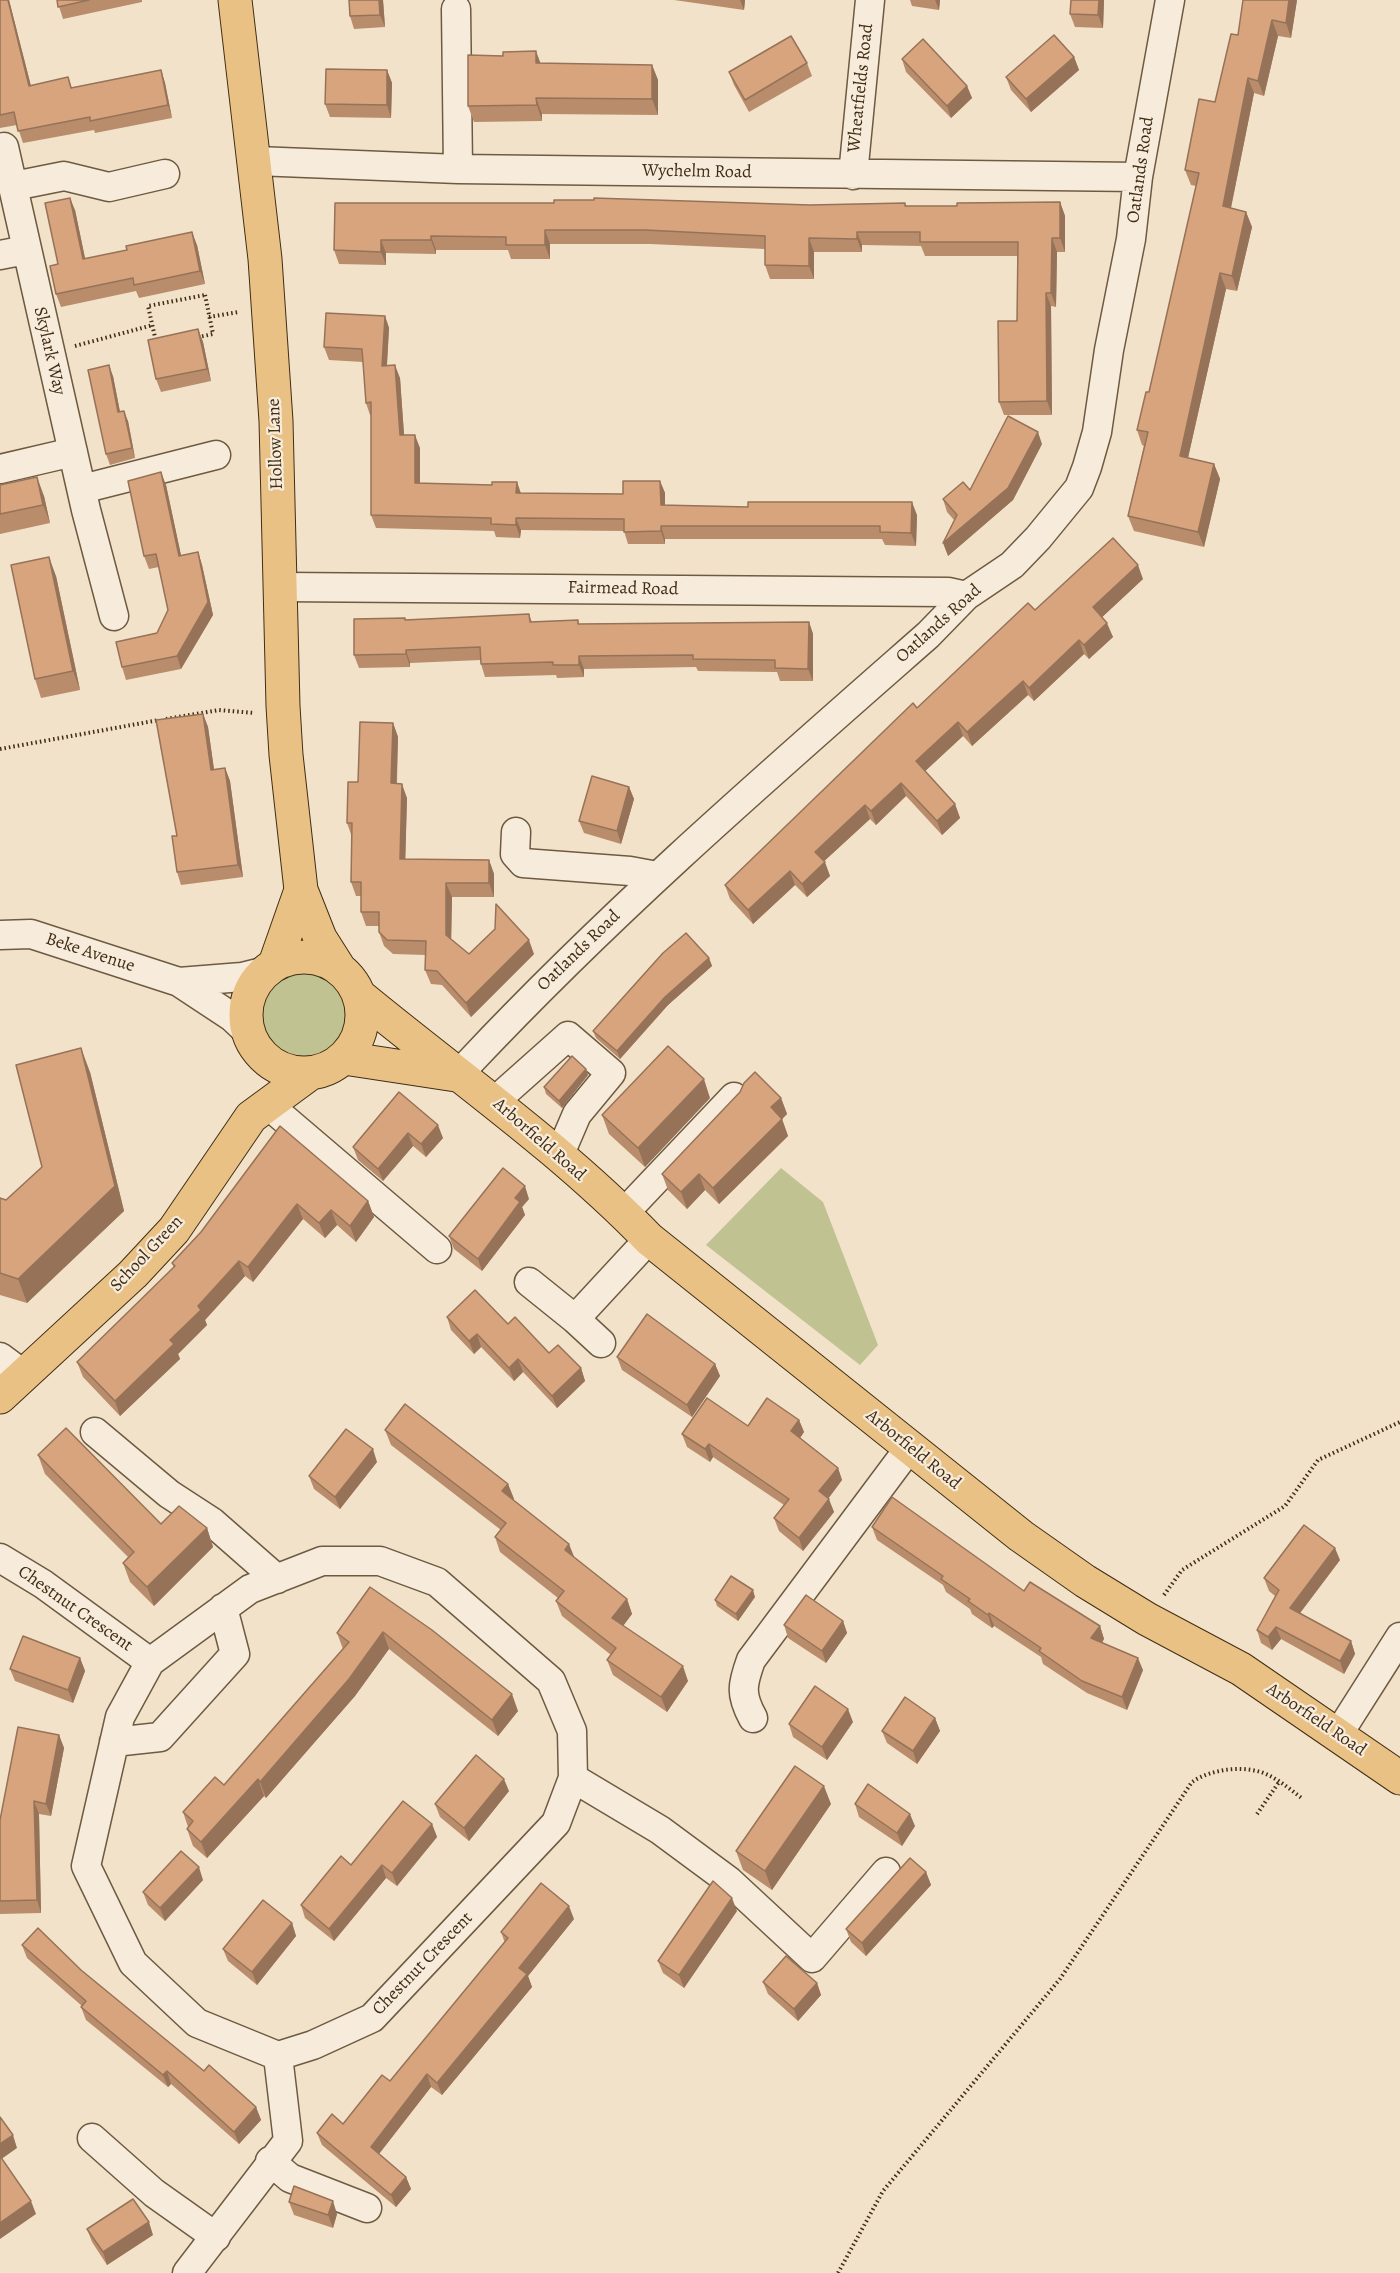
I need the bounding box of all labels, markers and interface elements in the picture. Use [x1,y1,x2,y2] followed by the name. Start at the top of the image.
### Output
[843,22,879,154] street label: Wheatfields Road
[1123,115,1159,225] street label: Oatlands Road
[642,160,752,184] street label: Wychelm Road
[28,305,70,397] street label: Skylark Way
[264,398,288,490] street label: Hollow Lane
[567,577,679,601] street label: Fairmead Road
[892,580,986,668] street label: Oatlands Road
[533,906,625,996] street label: Oatlands Road
[43,928,137,978] street label: Beke Avenue
[488,1094,590,1186] street label: Arborfield Road
[106,1211,188,1297] street label: School Green
[861,1405,965,1495] street label: Arborfield Road
[13,1561,137,1657] street label: Chestnut Crescent
[1262,1679,1370,1761] street label: Arborfield Road
[368,1908,478,2020] street label: Chestnut Crescent

